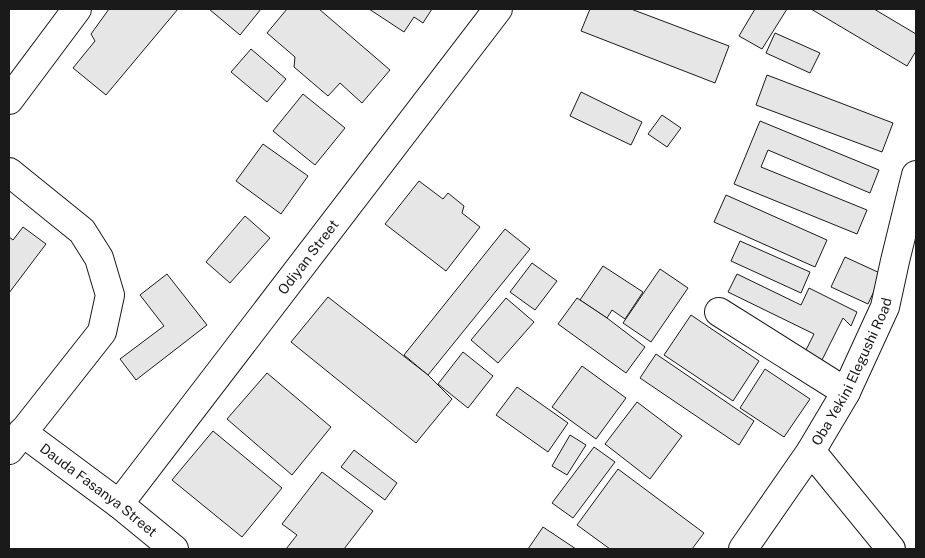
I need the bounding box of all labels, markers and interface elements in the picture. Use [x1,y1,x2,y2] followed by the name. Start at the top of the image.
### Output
[274,217,342,298] street label: Odiyan Street
[808,296,895,448] street label: Oba Yekini Elegushi Road
[37,440,160,540] street label: Dauda Fasanya Street

